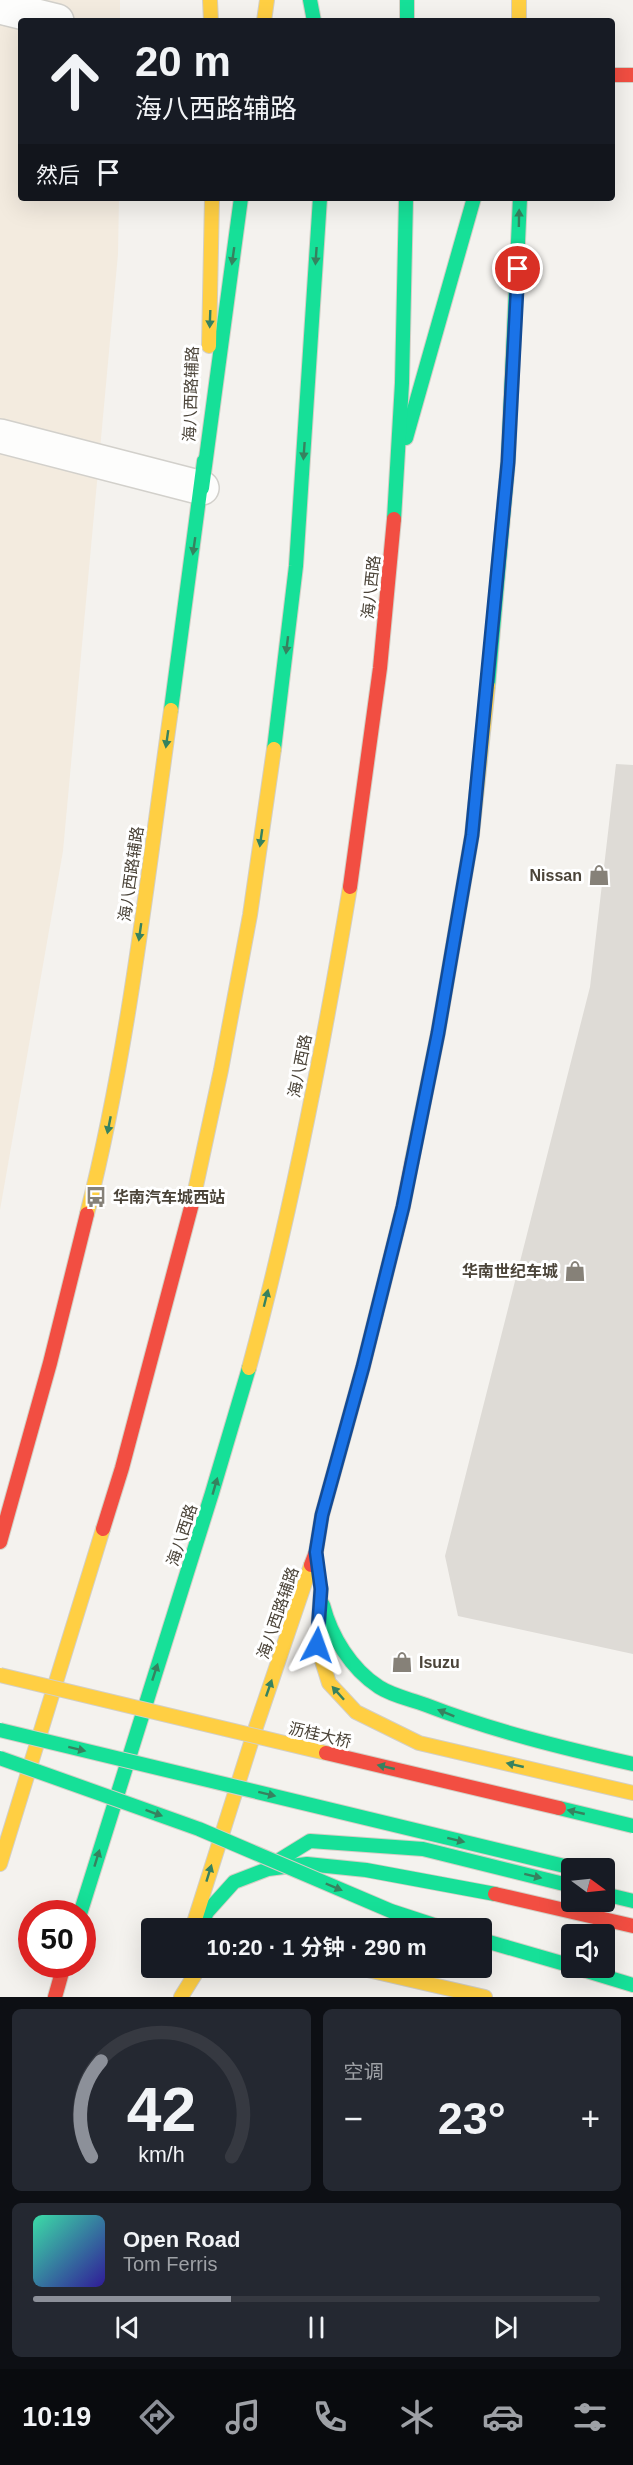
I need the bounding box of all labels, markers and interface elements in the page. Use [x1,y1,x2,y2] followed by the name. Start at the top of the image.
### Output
[135,38,231,85] text: 20 m
[36,42,114,120] icon: ahead
[135,94,297,124] text: 海八西路辅路
[92,156,125,189] icon: arrive
[36,163,80,188] text: 然后
[514,208,524,227] one-way arrow
[492,243,543,294] pin
[229,247,238,266] one-way arrow
[311,247,321,266] one-way arrow
[501,252,534,285] icon: arrive
[205,310,215,329] one-way arrow
[181,346,201,442] street label: 海八西路辅路
[299,442,308,461] one-way arrow
[190,537,199,556] one-way arrow
[359,554,383,620] street label: 海八西路
[282,636,292,655] one-way arrow
[162,730,171,749] one-way arrow
[116,825,146,923] street label: 海八西路辅路
[256,829,265,848] one-way arrow
[587,863,611,887] shop icon: Nissan
[530,867,582,884] place label: Nissan
[135,923,144,942] one-way arrow
[286,1033,314,1099] street label: 海八西路
[104,1116,113,1135] one-way arrow
[84,1185,108,1209] bus stop icon: 华南汽车城西站
[113,1188,225,1206] place label: 华南汽车城西站
[563,1259,587,1283] shop icon: 华南世纪车城
[462,1262,558,1280] place label: 华南世纪车城
[262,1288,271,1307] one-way arrow
[211,1477,220,1495] one-way arrow
[164,1502,200,1568] street label: 海八西路
[254,1565,302,1661] street label: 海八西路辅路
[285,1613,349,1677] position arrow
[390,1650,414,1674] shop icon: Isuzu
[419,1654,460,1671] place label: Isuzu
[151,1663,161,1681] one-way arrow
[265,1679,275,1697] one-way arrow
[331,1685,345,1700] one-way arrow
[436,1708,454,1718] one-way arrow
[287,1720,353,1750] street label: 沥桂大桥
[68,1744,86,1754] one-way arrow
[505,1760,524,1770] one-way arrow
[377,1762,396,1772] one-way arrow
[258,1790,276,1800] one-way arrow
[567,1807,585,1817] one-way arrow
[145,1809,163,1818] one-way arrow
[447,1836,466,1845] one-way arrow
[93,1849,102,1867] one-way arrow
[561,1858,615,1912] north arrow
[561,1858,615,1978] map controls
[205,1864,214,1882] one-way arrow
[524,1872,542,1882] one-way arrow
[326,1882,344,1892] one-way arrow
[18,1900,96,1978] speed limit sign: 50
[561,1924,615,1978] button: sound
[206,1935,427,1960] text: 10:20 · 1 分钟 · 290 m
[344,2061,384,2083] text: 空调
[127,2075,196,2144] text: 42
[438,2093,506,2144] text: 23°
[344,2100,363,2137] text: −
[581,2100,600,2137] text: +
[138,2143,184,2167] text: km/h
[123,2227,240,2252] text: Open Road
[123,2253,217,2275] text: Tom Ferris
[111,2311,144,2344] icon: previous
[300,2311,333,2344] icon: pause
[489,2311,522,2344] icon: next
[136,2396,178,2438] icon: directions
[222,2396,264,2438] icon: music
[309,2396,351,2438] icon: phone
[396,2396,438,2438] icon: climate
[482,2396,524,2438] icon: car
[569,2396,611,2438] icon: filters
[22,2402,91,2432] text: 10:19

